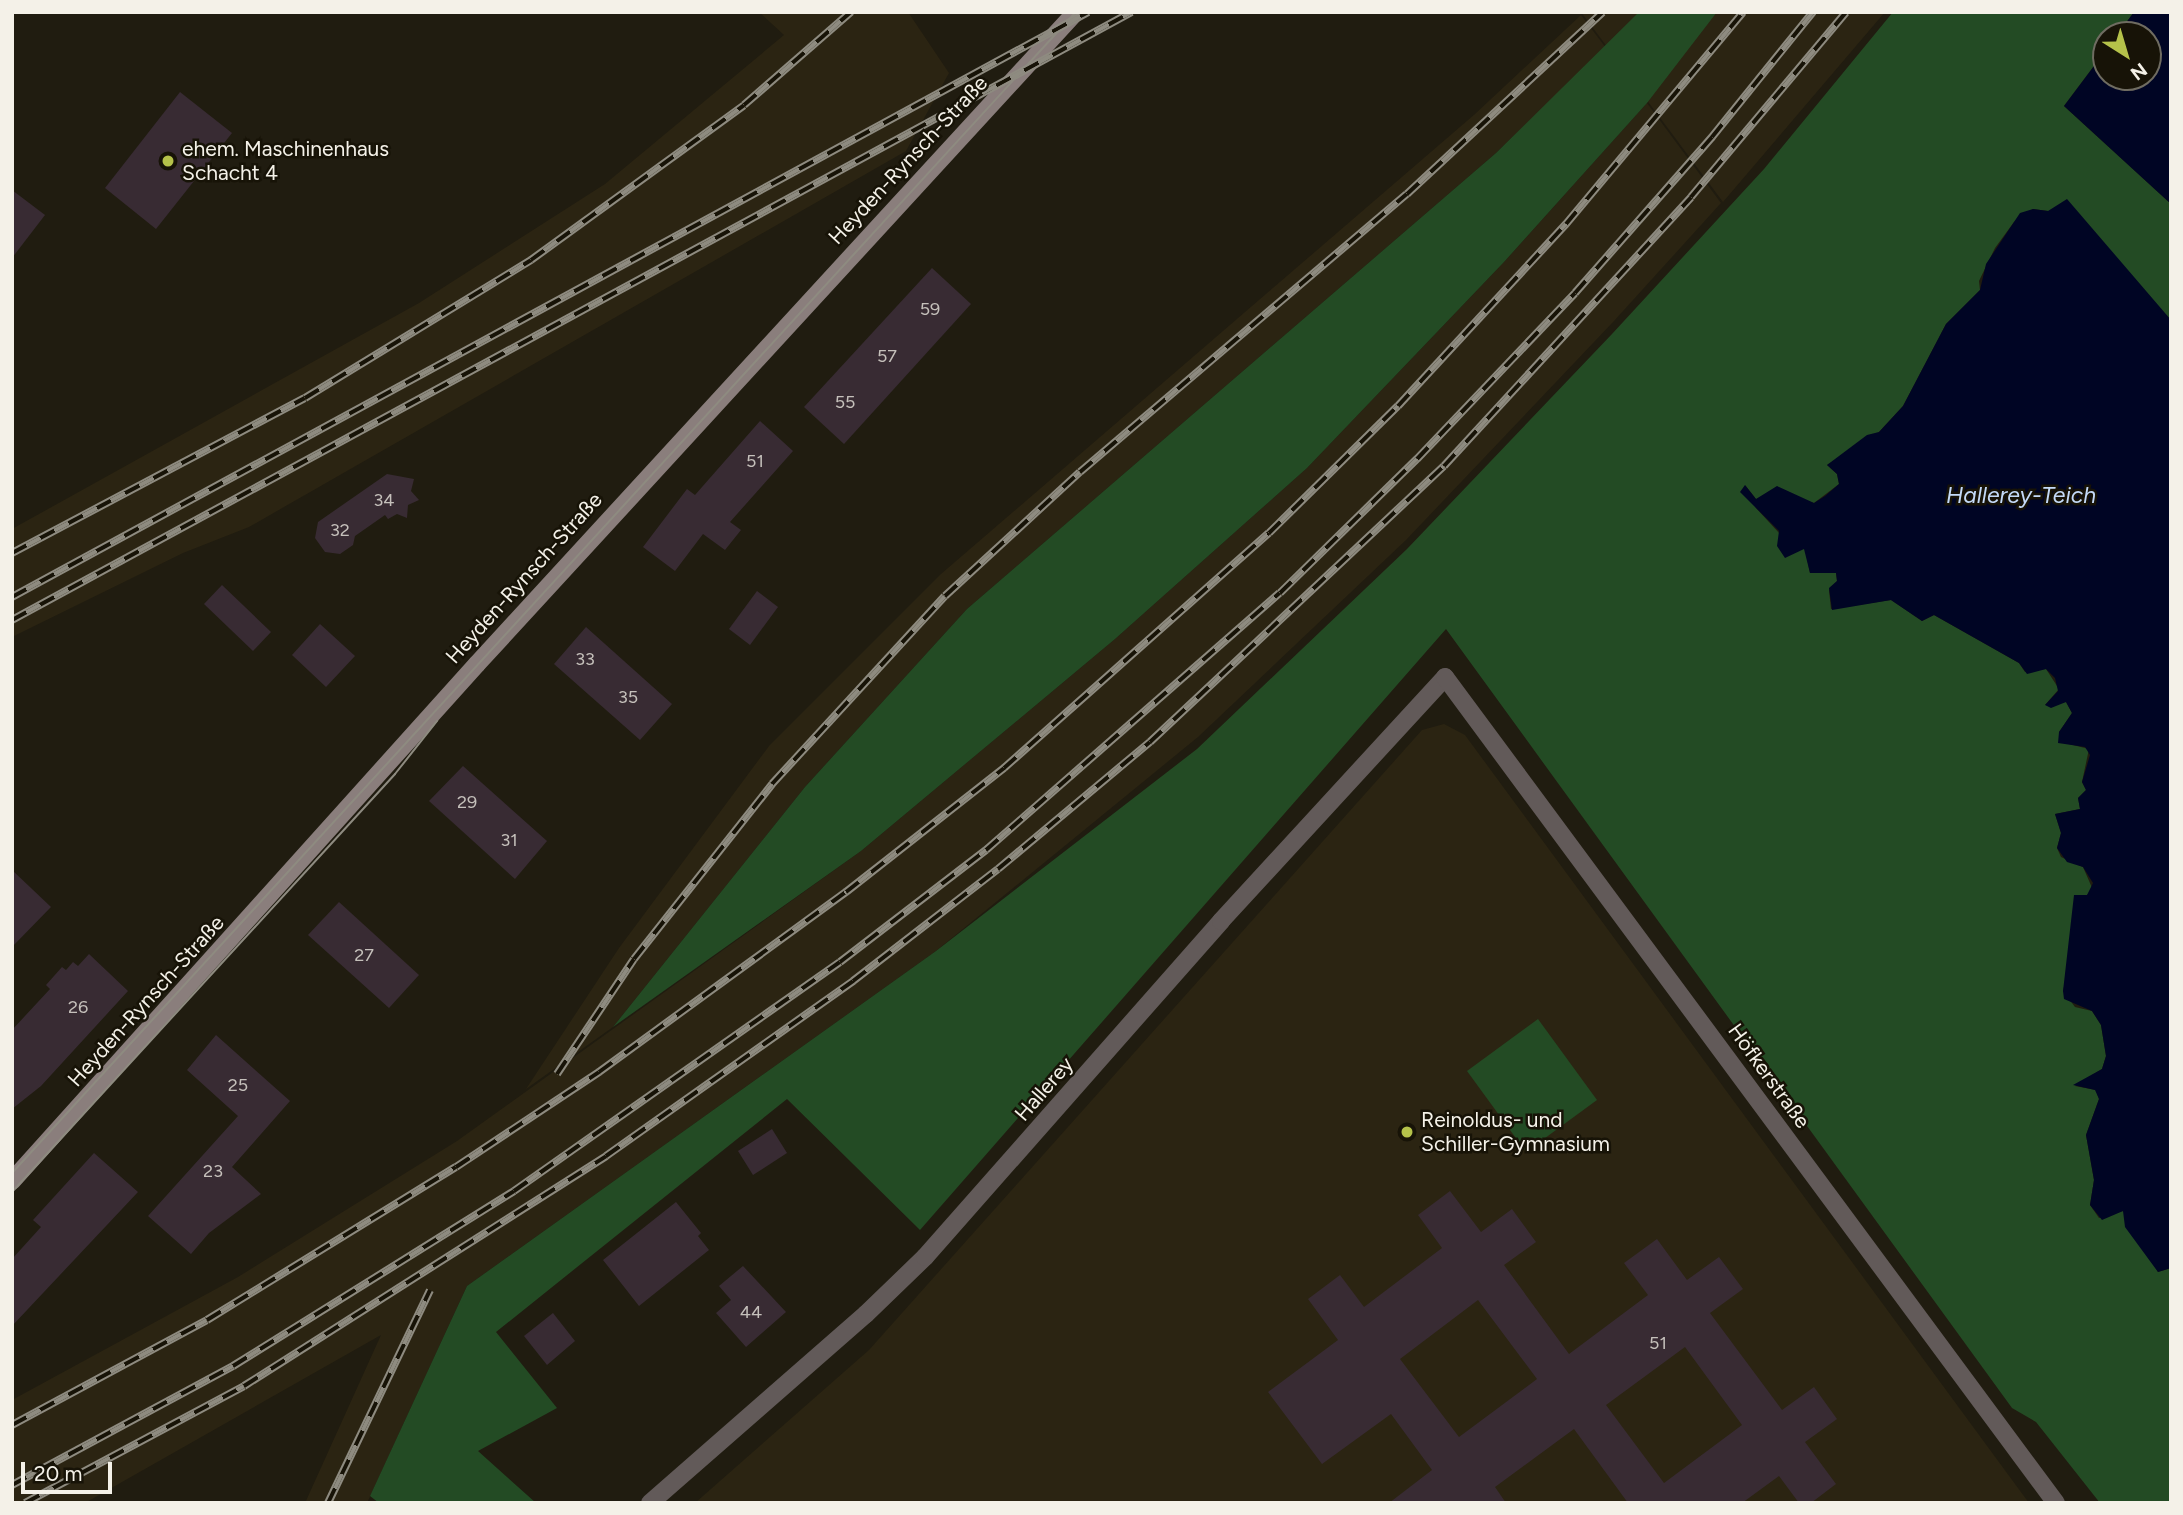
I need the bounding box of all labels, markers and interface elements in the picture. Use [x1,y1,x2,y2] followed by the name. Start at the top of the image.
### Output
[2092,21,2162,91] north arrow
[2126,58,2152,85] text: N
[823,70,993,250] street label: Heyden-Rynsch-Straße
[182,136,389,186] place label: ehem. Maschinenhaus Schacht 4
[160,153,176,169] marker: ehem. Maschinenhaus Schacht 4
[920,298,940,320] house number: 59
[877,345,897,367] house number: 57
[835,391,855,413] house number: 55
[746,450,764,472] house number: 51
[1946,481,2096,509] water label: Hallerey-Teich
[441,487,607,669] street label: Heyden-Rynsch-Straße
[374,489,394,511] house number: 34
[330,519,350,541] house number: 32
[575,648,595,670] house number: 33
[618,686,638,708] house number: 35
[457,791,477,813] house number: 29
[500,829,518,851] house number: 31
[63,910,229,1092] street label: Heyden-Rynsch-Straße
[354,944,374,966] house number: 27
[68,996,88,1018] house number: 26
[1723,1019,1815,1133] street label: Höfkerstraße
[1009,1052,1079,1126] street label: Hallerey
[228,1074,248,1096] house number: 25
[1421,1107,1610,1157] place label: Reinoldus- und Schiller-Gymnasium
[1399,1124,1415,1140] marker: Reinoldus- und Schiller-Gymnasium
[203,1160,223,1182] house number: 23
[740,1301,762,1323] house number: 44
[1649,1332,1667,1354] house number: 51
[24,1448,116,1492] scale bar
[34,1461,82,1486] text: 20 m

